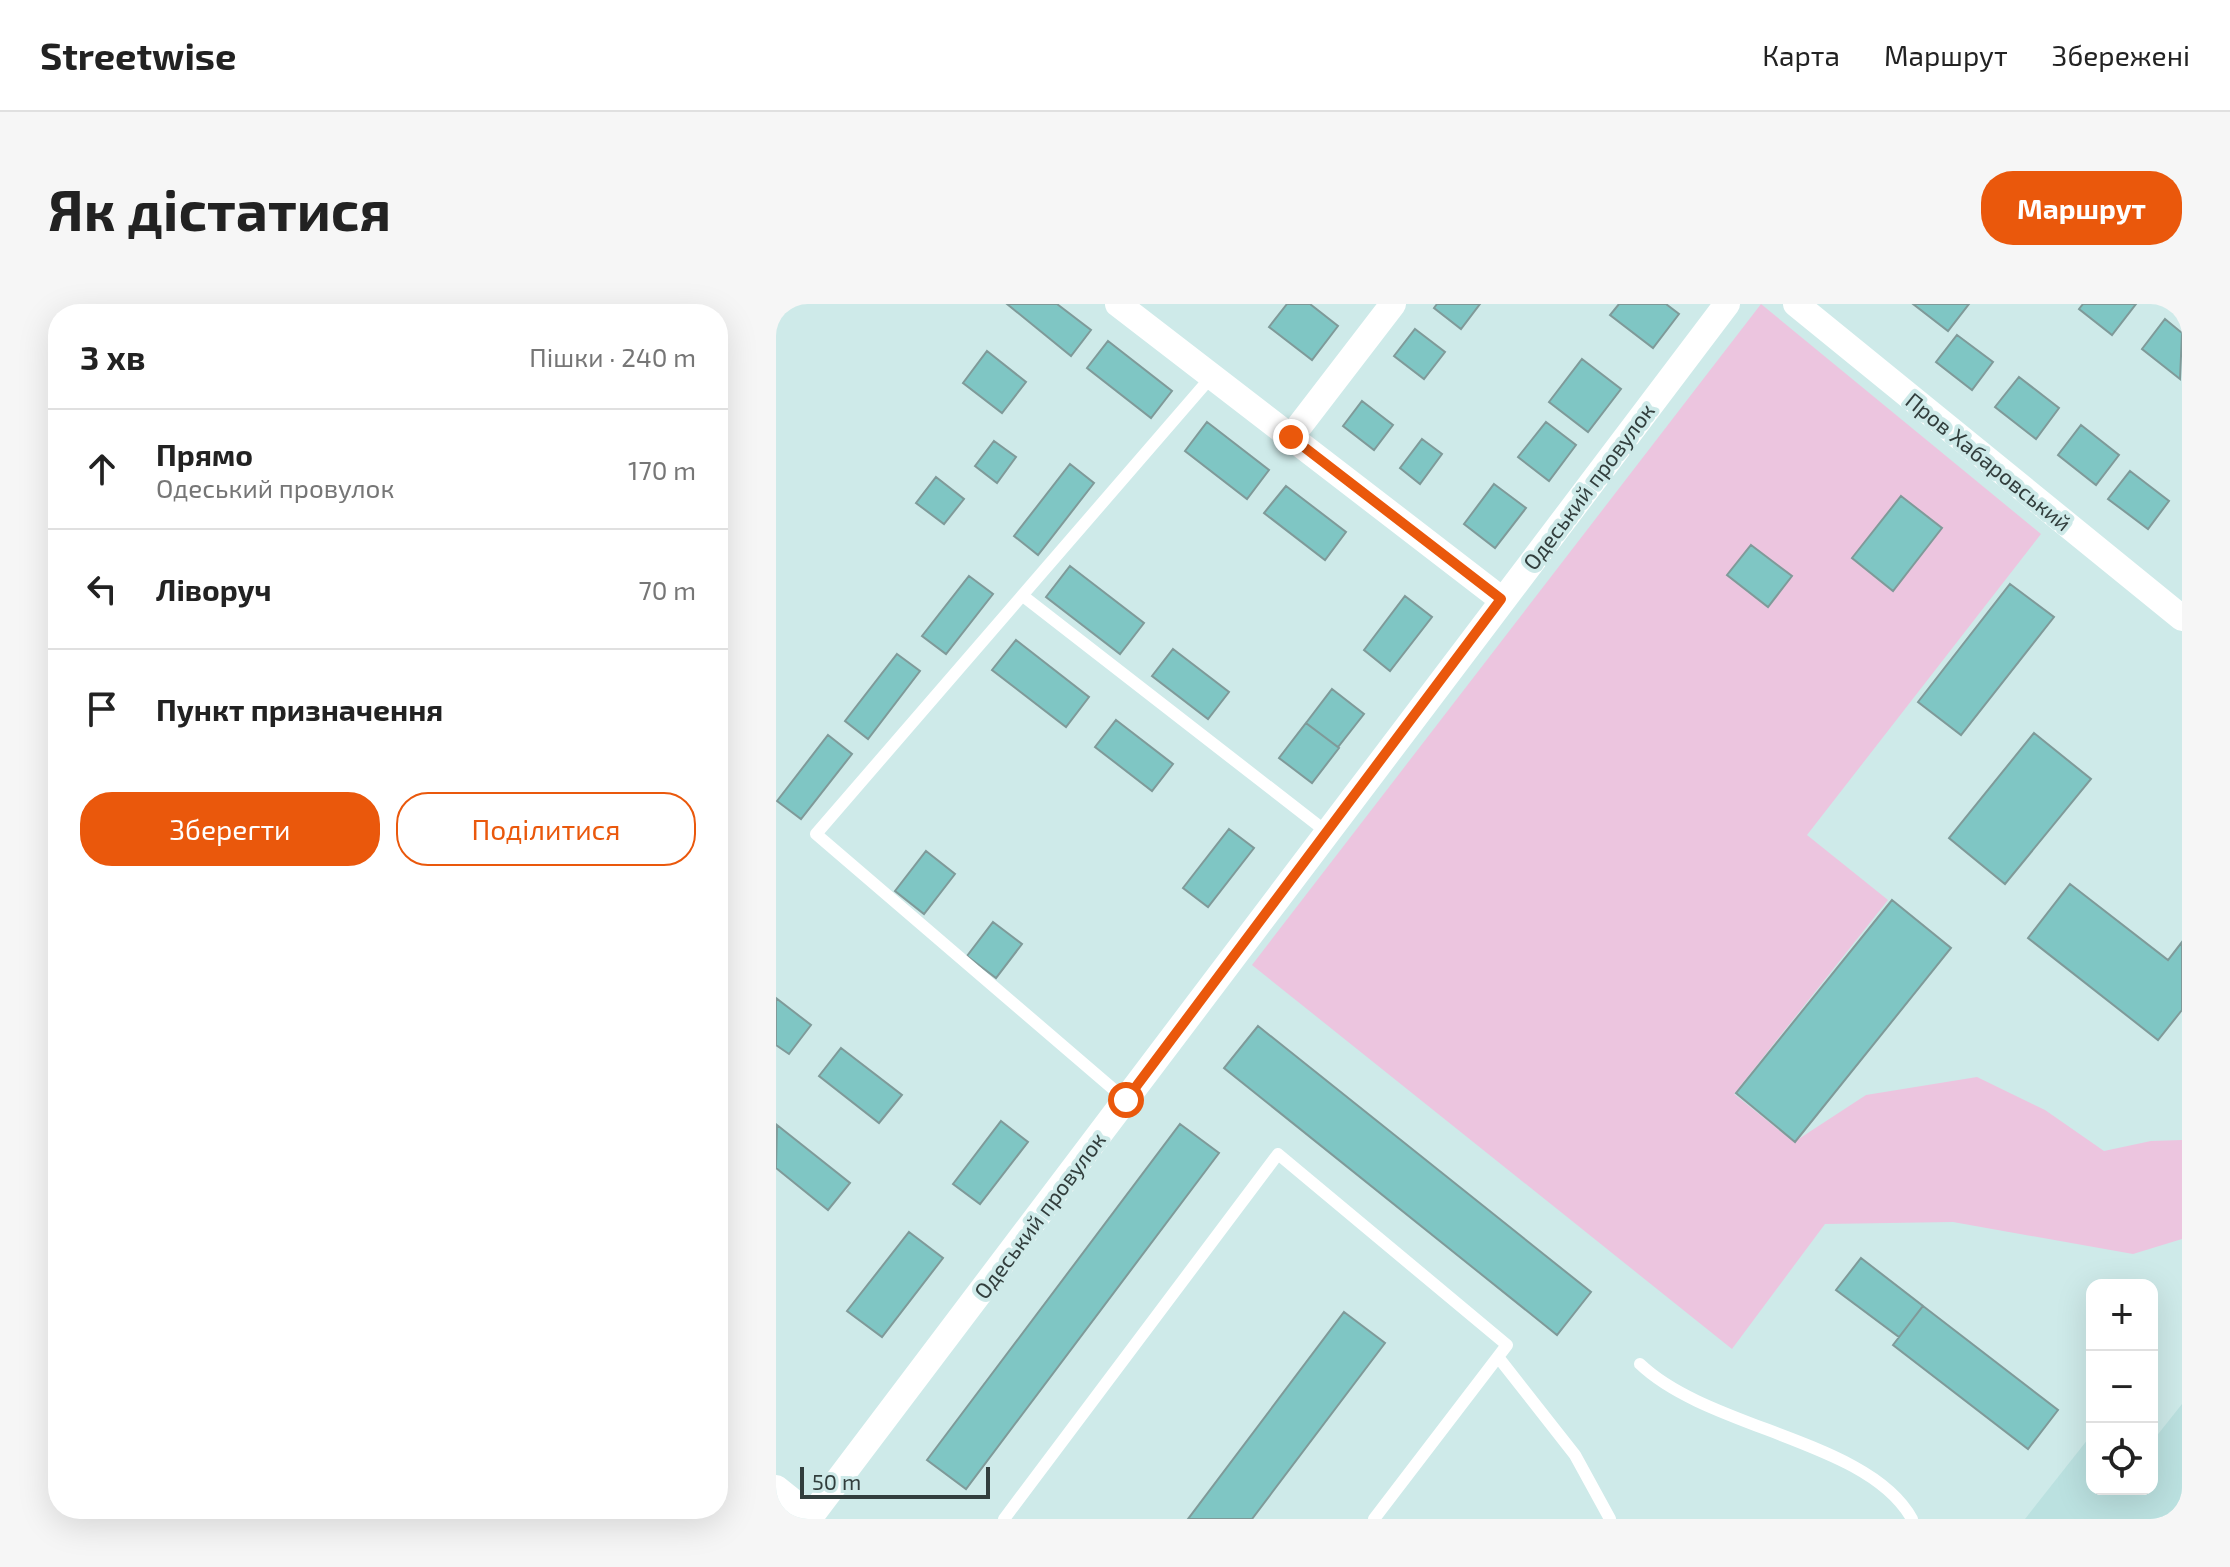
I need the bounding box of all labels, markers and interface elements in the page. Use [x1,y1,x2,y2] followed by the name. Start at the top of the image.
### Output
[40,32,236,78] text: Streetwise
[1762,38,1840,72] text: Карта
[1884,38,2008,72] text: Маршрут
[2052,38,2190,72] text: Збережені
[1981,171,2182,245] button: Маршрут
[48,175,391,242] text: Як дістатися
[80,336,145,377] text: 3 хв
[529,341,696,372] text: Пішки · 240 m
[1901,386,2077,536] street label: Пров Хабаровський
[1517,397,1660,575] street label: Одеський провулок
[1273,419,1309,455] route end
[156,436,253,472] text: Прямо
[80,447,124,491] icon: ahead
[628,454,696,485] text: 170 m
[156,472,394,503] text: Одеський провулок
[80,567,124,611] icon: left
[156,571,272,607] text: Ліворуч
[638,574,696,605] text: 70 m
[80,687,124,731] icon: arrive
[156,691,443,727] text: Пункт призначення
[80,792,380,866] button: Зберегти
[396,792,696,866] button: Поділитися
[1108,1082,1144,1118] route start
[968,1126,1111,1304] street label: Одеський провулок
[2086,1279,2158,1495] map controls
[2086,1279,2158,1351] button: +
[2086,1351,2158,1423] button: −
[2086,1423,2158,1495] button: locate
[800,1463,990,1499] scale bar
[812,1468,861,1494] text: 50 m

